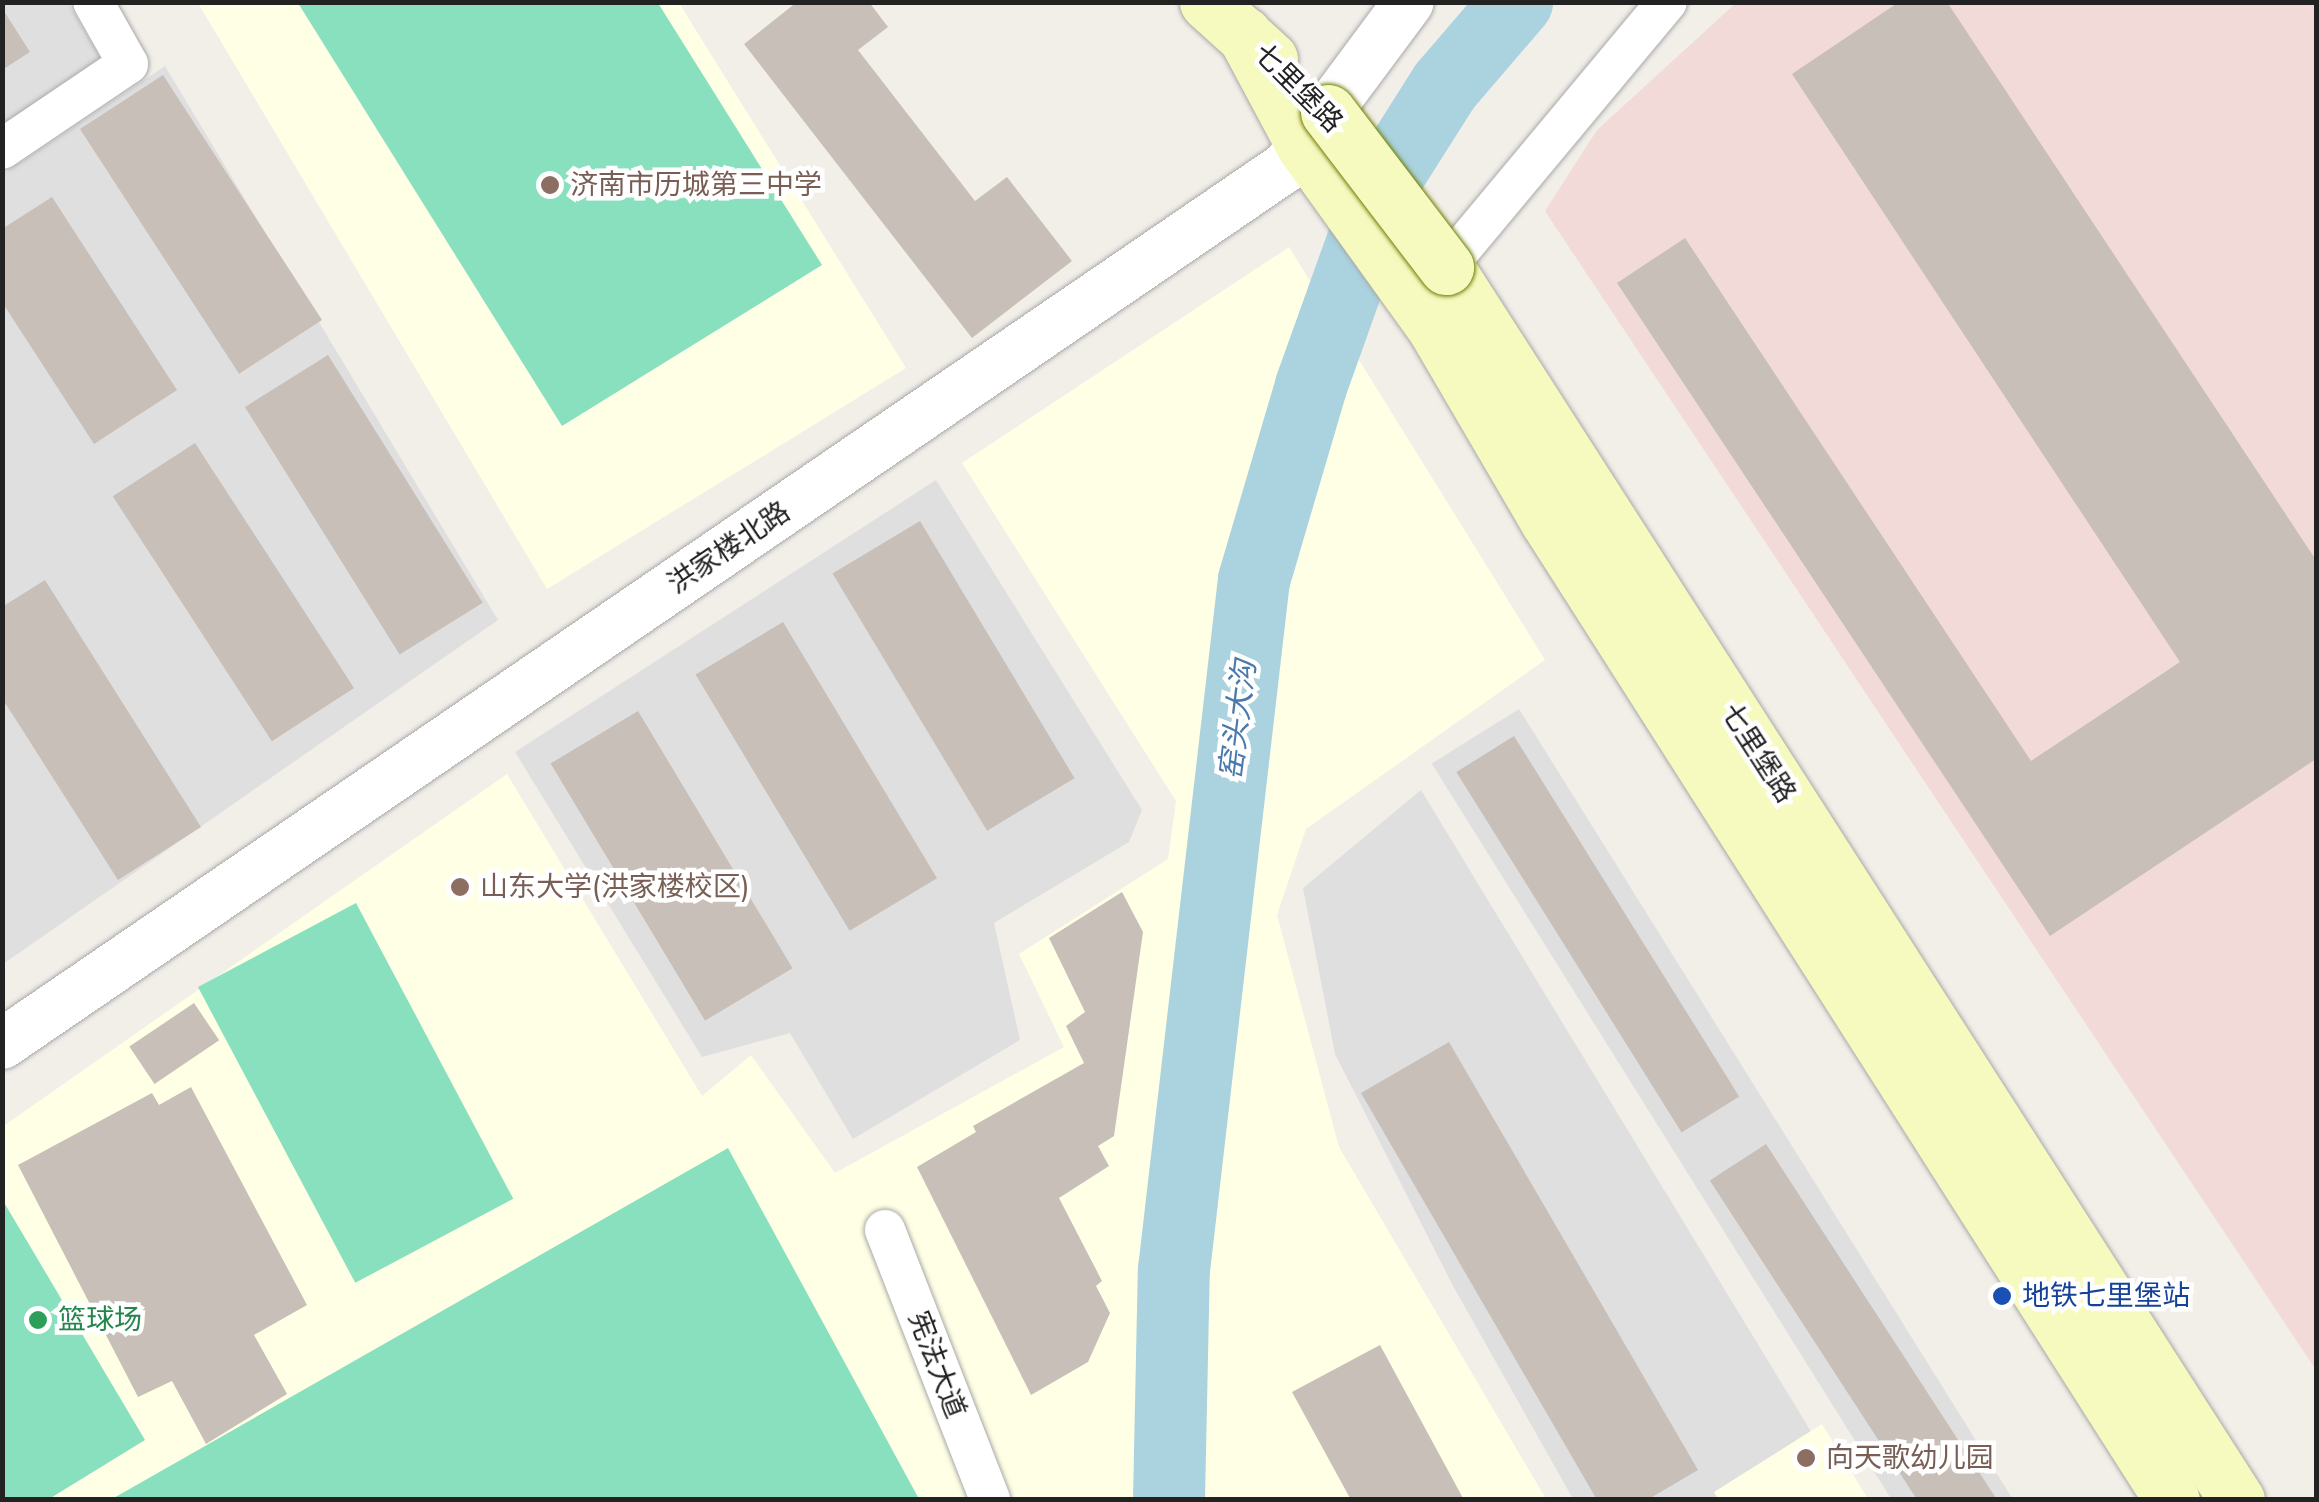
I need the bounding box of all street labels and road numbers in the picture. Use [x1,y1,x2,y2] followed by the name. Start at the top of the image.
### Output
[1247,37,1349,139] street label: 七里堡路
[662,495,796,601] street label: 洪家楼北路
[1713,697,1803,809] street label: 七里堡路
[901,1307,973,1423] street label: 宪法大道

